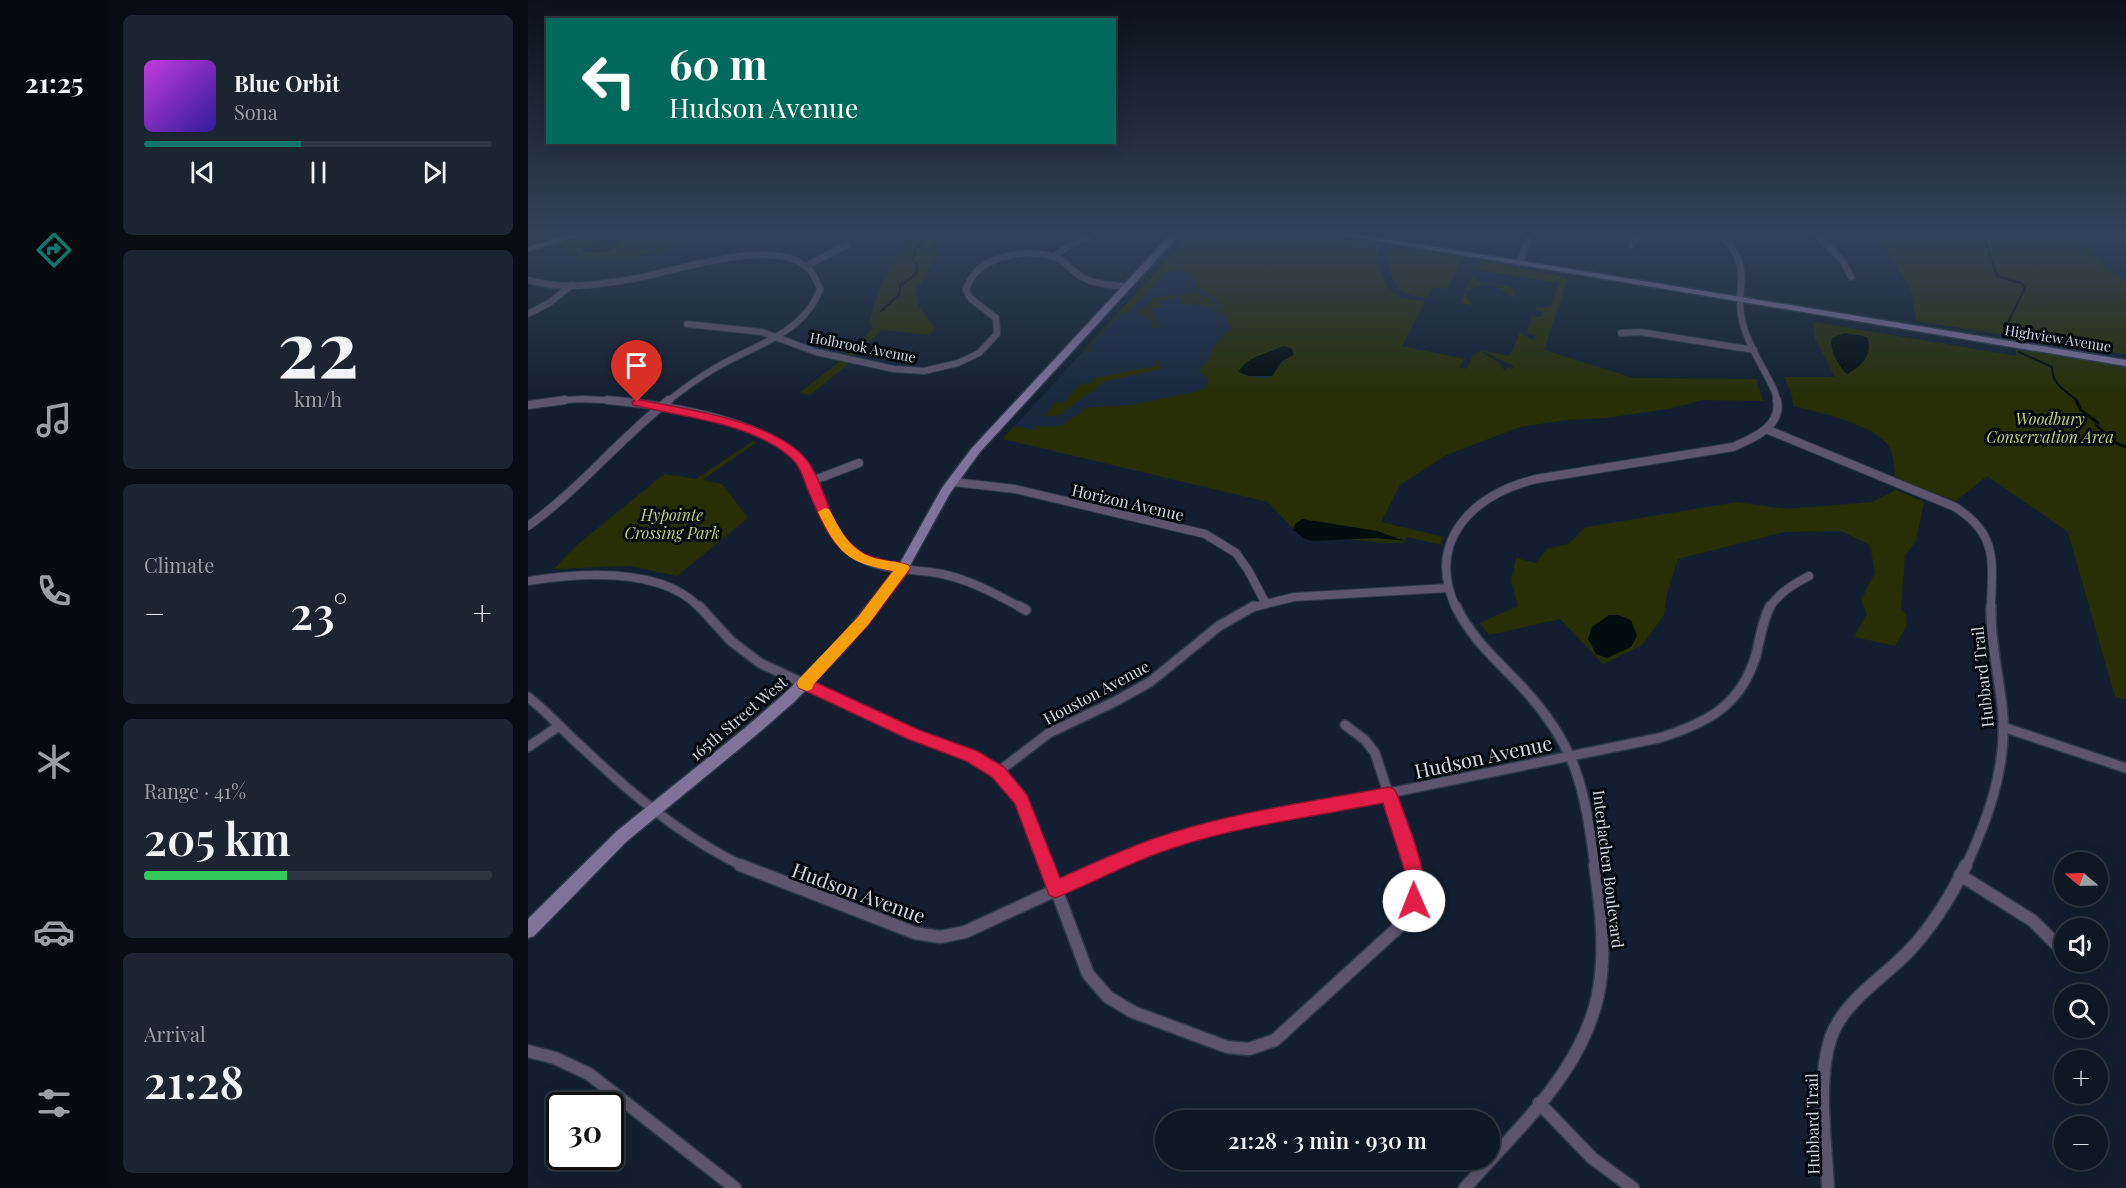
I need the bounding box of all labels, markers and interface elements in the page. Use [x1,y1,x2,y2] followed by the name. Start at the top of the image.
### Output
[669,35,767,91] text: 60 m
[570,42,648,120] icon: left
[25,64,83,100] text: 21:25
[234,68,340,98] text: Blue Orbit
[669,89,858,125] text: Hudson Avenue
[234,98,278,125] text: Sona
[186,156,219,189] icon: previous
[302,156,335,189] icon: pause
[418,156,451,189] icon: next
[33,229,75,271] icon: directions
[277,294,359,398] text: 22
[2003,320,2113,356] street label: Highview Avenue
[808,327,918,367] street label: Holbrook Avenue
[611,340,662,402] pin
[620,349,653,382] icon: arrive
[294,385,342,412] text: km/h
[33,399,75,441] icon: music
[1986,408,2114,447] park label: Woodbury Conservation Area
[1070,479,1186,525] street label: Horizon Avenue
[624,504,720,543] park label: Hypointe Crossing Park
[144,551,214,578] text: Climate
[33,570,75,612] icon: phone
[290,581,348,641] text: 23°
[144,590,165,634] text: −
[473,590,492,634] text: +
[1966,625,1998,728] street label: Hubbard Trail
[1039,655,1153,729] street label: Houston Avenue
[685,671,791,765] street label: 165th Street West
[1412,728,1554,784] street label: Hudson Avenue
[33,741,75,783] icon: climate
[144,777,246,804] text: Range · 41%
[1589,789,1629,949] street label: Interlachen Boulevard
[144,807,291,867] text: 205 km
[2054,852,2108,906] north arrow
[2054,852,2108,1170] map controls
[788,855,930,929] street label: Hudson Avenue
[1382,869,1446,933] position arrow
[33,911,75,953] icon: car
[2054,918,2108,972] button: sound
[2054,984,2108,1038] button: search
[144,1020,206,1047] text: Arrival
[144,1050,244,1110] text: 21:28
[2054,1050,2108,1104] button: +
[1801,1073,1823,1175] street label: Hubbard Trail
[33,1082,75,1124] icon: filters
[546,1092,624,1170] speed limit sign: 30
[2054,1116,2108,1170] button: −
[1228,1125,1427,1155] text: 21:28 · 3 min · 930 m

